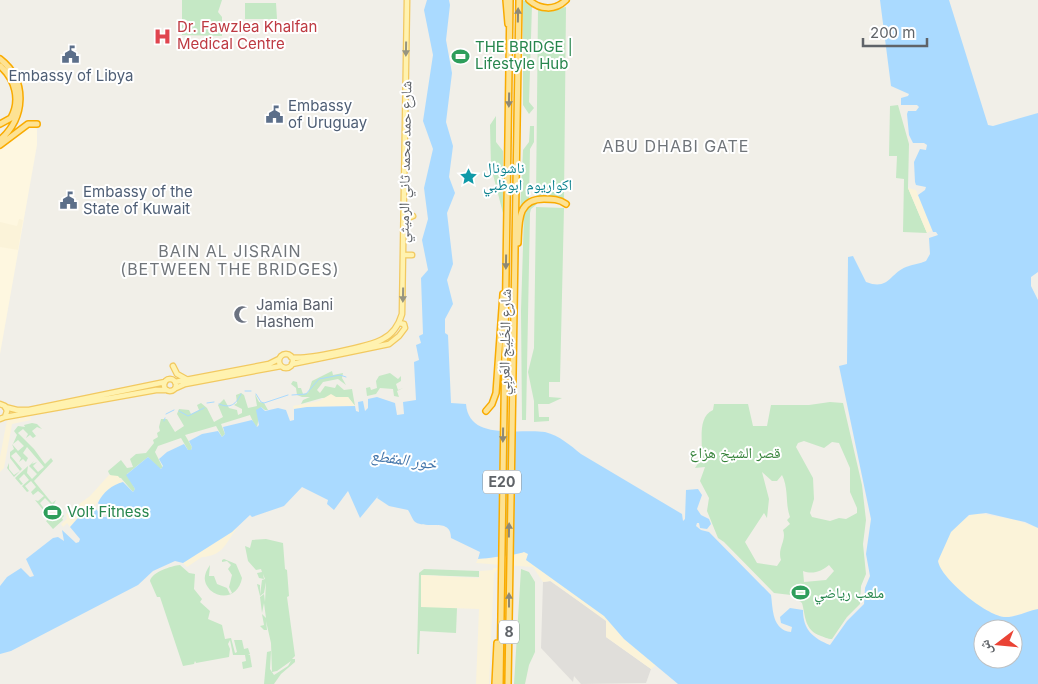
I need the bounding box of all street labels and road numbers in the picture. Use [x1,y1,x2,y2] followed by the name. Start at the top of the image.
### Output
[394,80,418,243] street label: شارع حمد محمد ثاني الرميثي
[494,289,518,395] street label: شارع الخَلِيج العَربِي
[483,471,521,494] road number: E20
[499,620,519,644] road number: 8

